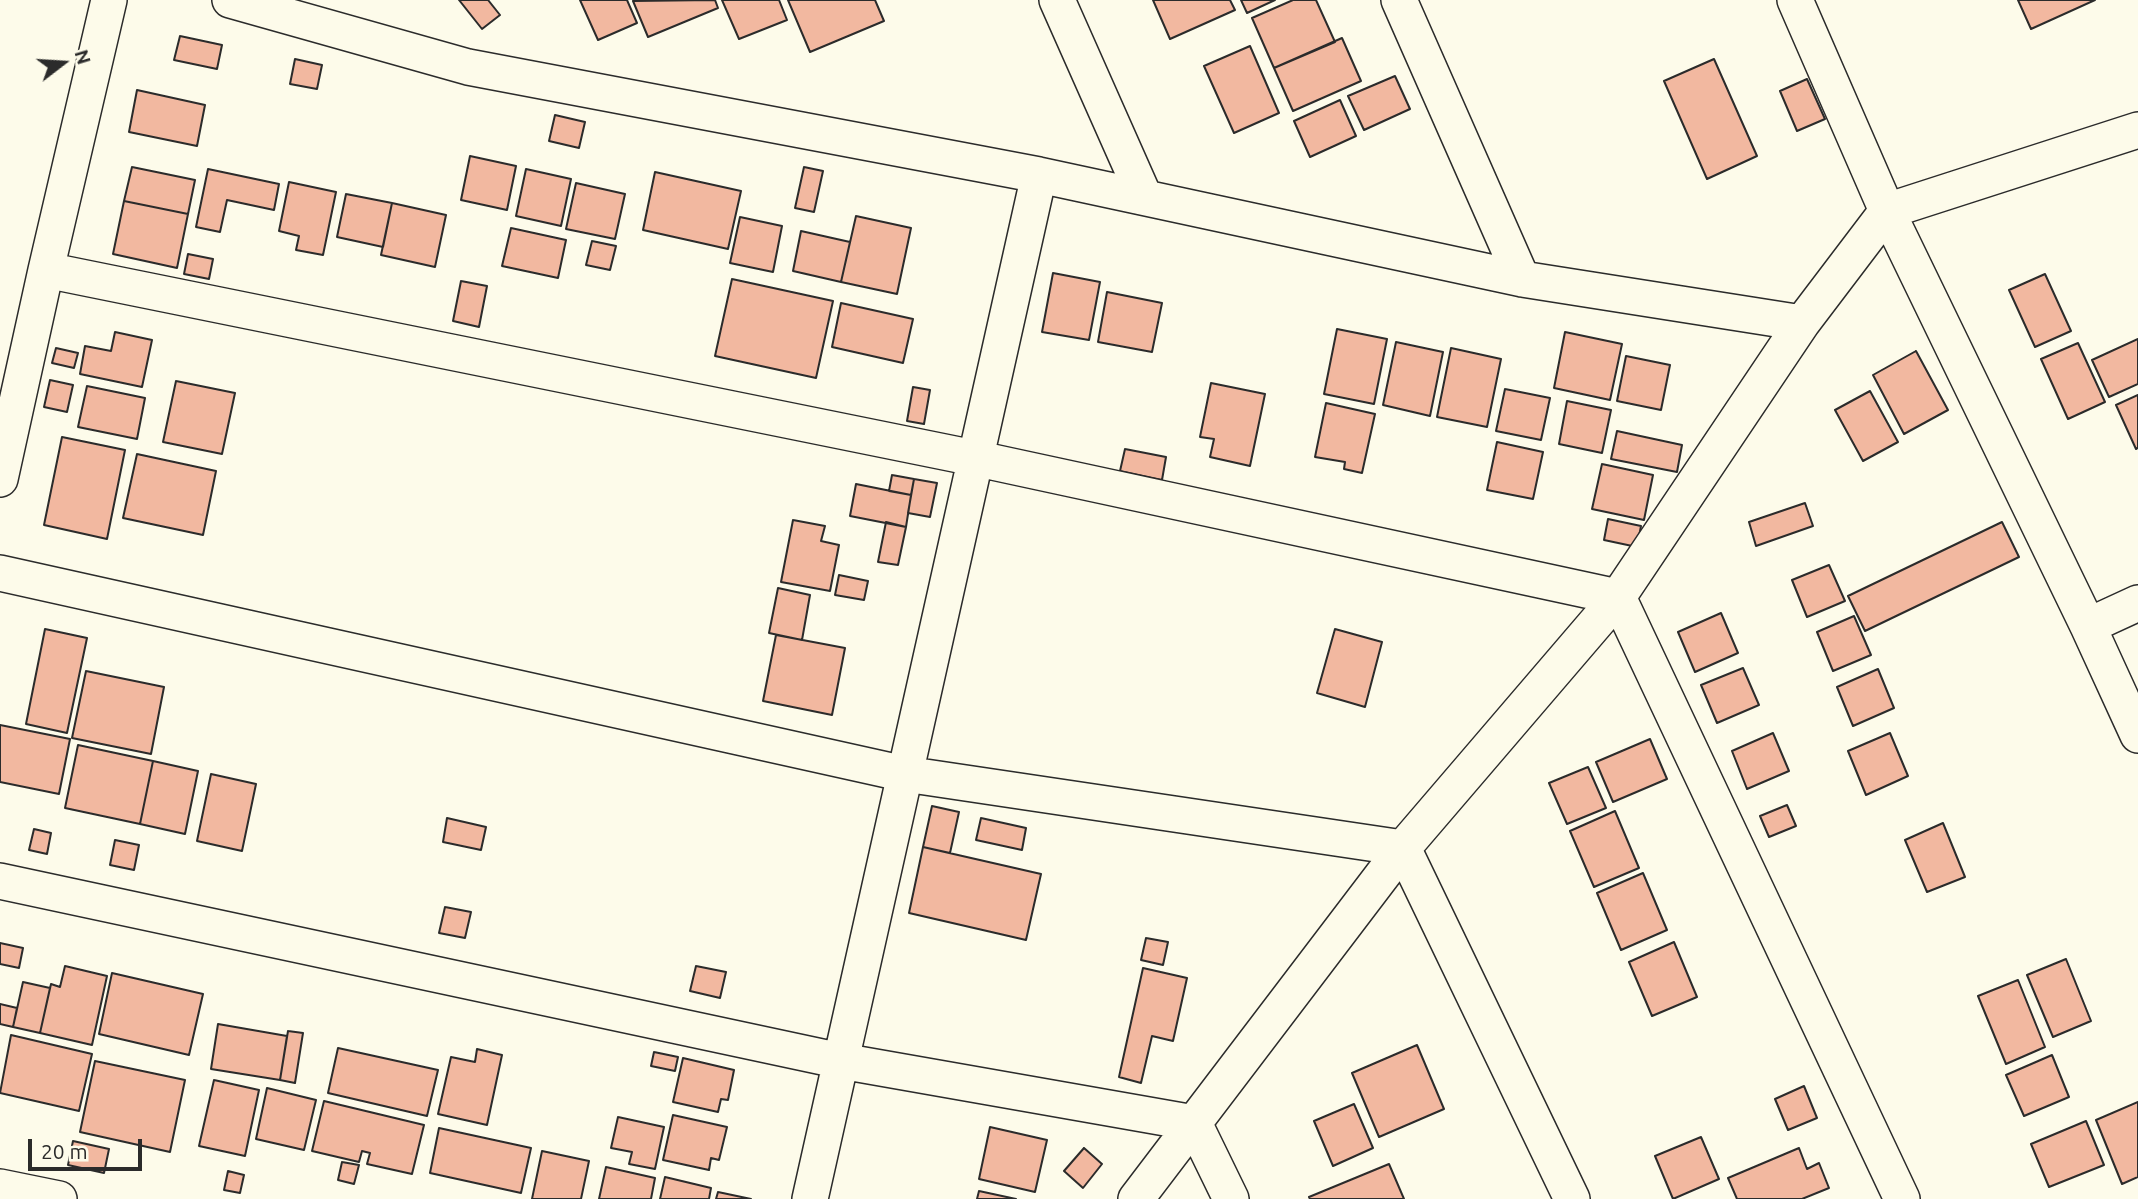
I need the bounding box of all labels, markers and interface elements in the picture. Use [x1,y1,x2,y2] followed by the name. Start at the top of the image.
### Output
[28,28,98,98] north arrow
[70,47,96,67] text: N
[32,1126,145,1170] scale bar
[41,1139,88,1163] text: 20 m

